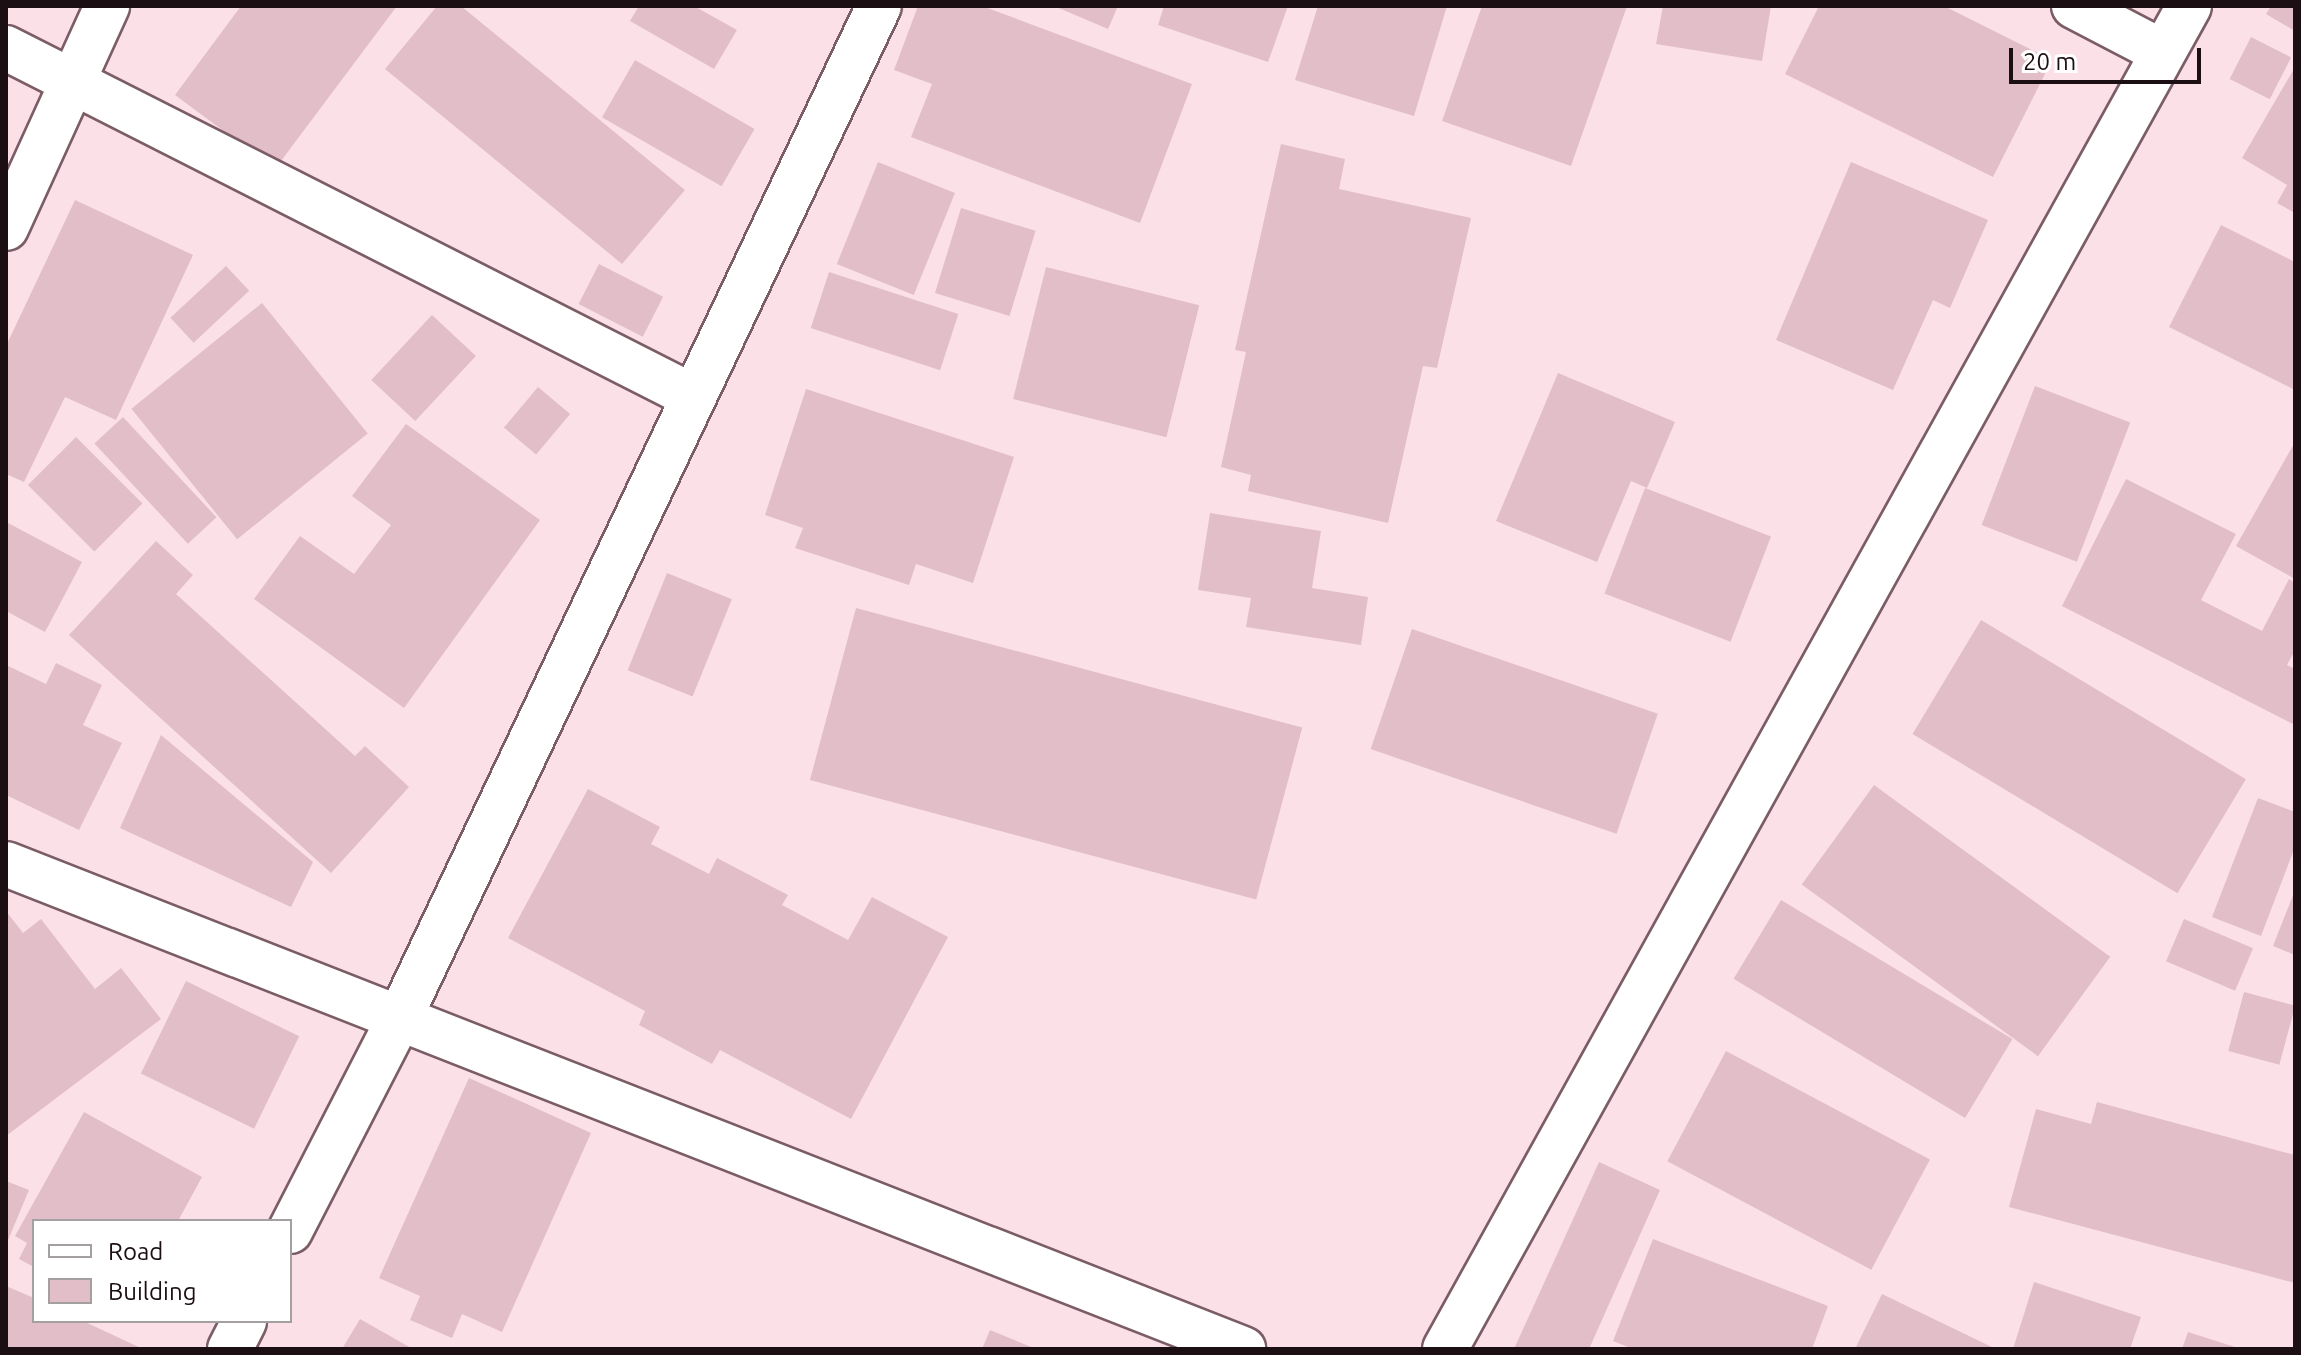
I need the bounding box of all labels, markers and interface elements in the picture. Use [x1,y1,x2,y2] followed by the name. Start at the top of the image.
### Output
[2013,32,2205,82] scale bar
[2023,48,2076,75] text: 20 m
[32,1219,292,1323] legend
[108,1238,163,1265] text: Road
[108,1278,196,1305] text: Building

